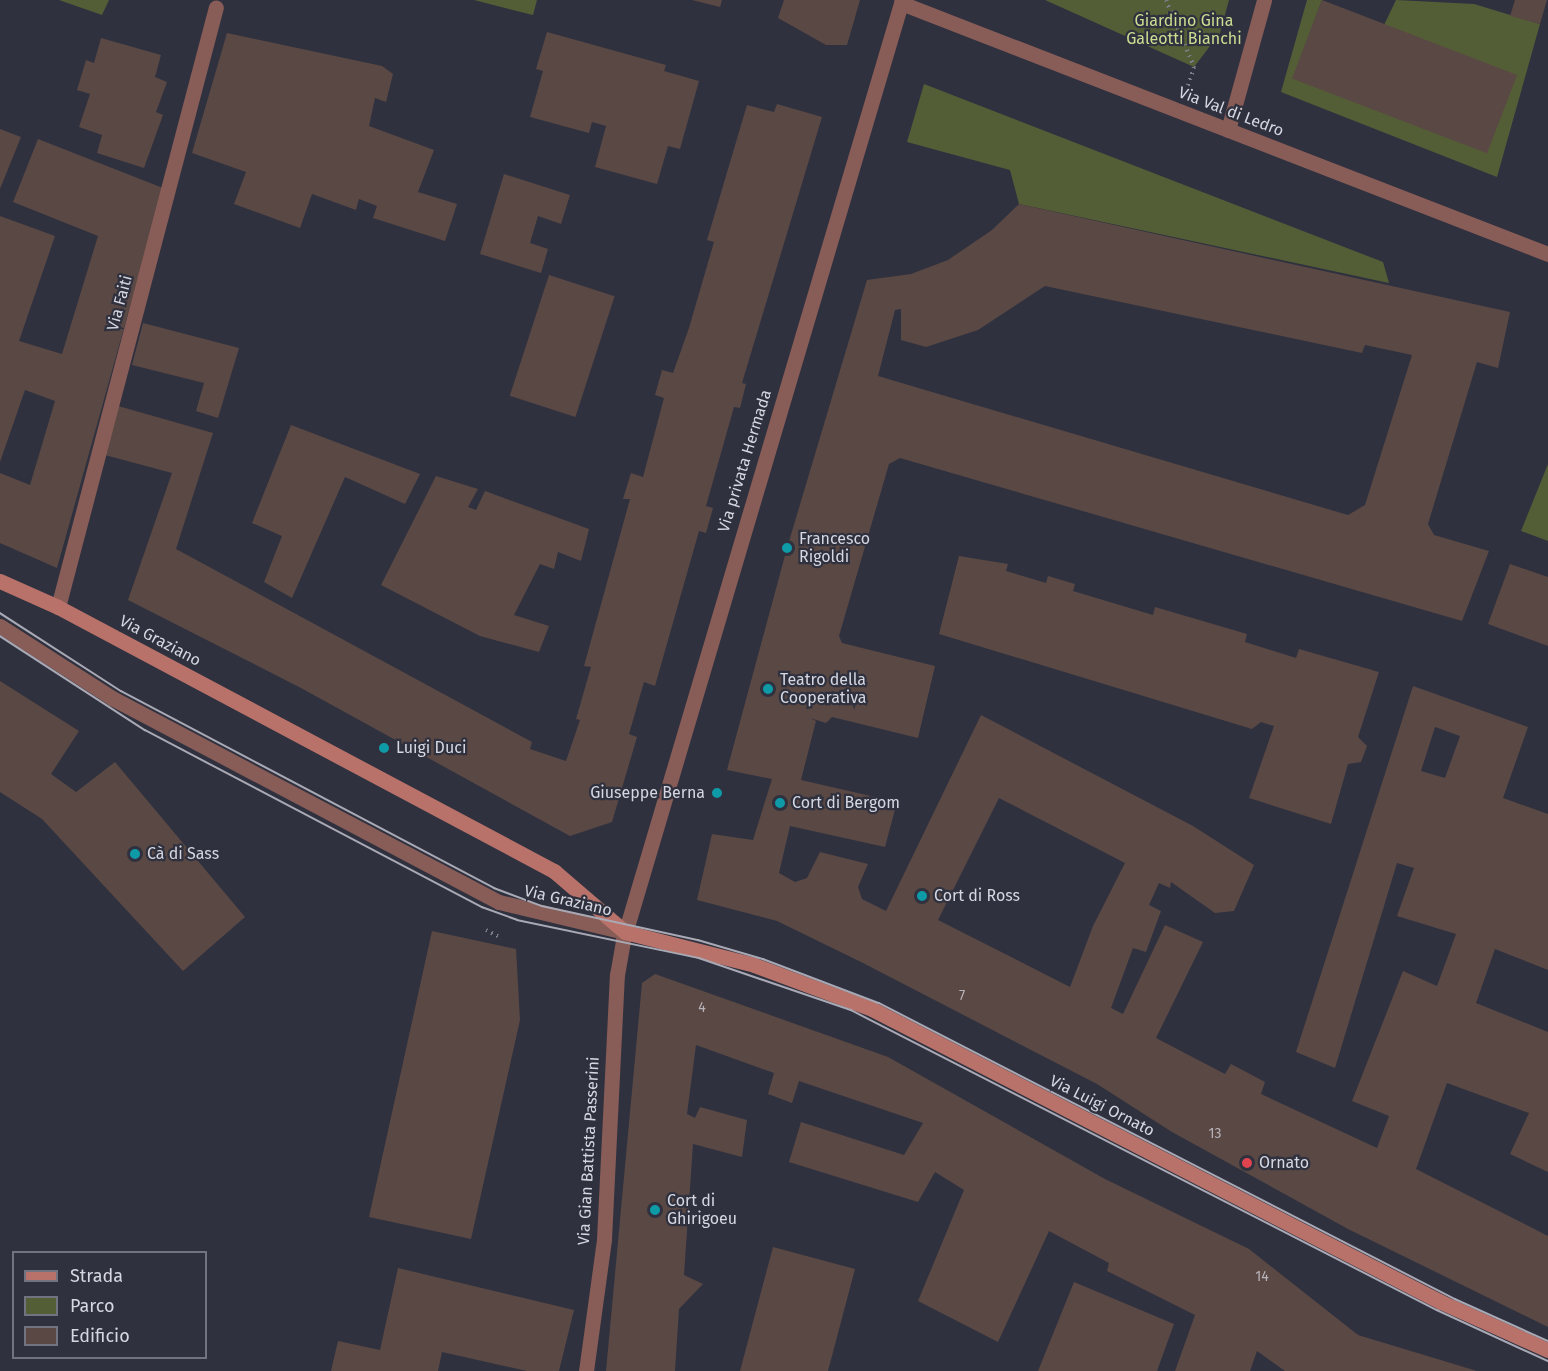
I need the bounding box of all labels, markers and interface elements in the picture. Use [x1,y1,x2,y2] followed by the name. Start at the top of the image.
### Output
[1126,11,1242,49] park label: Giardino Gina Galeotti Bianchi
[1176,83,1286,141] street label: Via Val di Ledro
[103,273,137,333] street label: Via Faiti
[714,387,776,535] street label: Via privata Hermada
[799,529,870,567] place label: Francesco Rigoldi
[780,541,794,555] marker: Francesco Rigoldi
[116,611,204,671] street label: Via Graziano
[780,670,866,708] place label: Teatro della Cooperativa
[761,682,775,696] marker: Teatro della Cooperativa
[396,738,466,758] place label: Luigi Duci
[377,741,391,755] marker: Luigi Duci
[590,783,705,803] place label: Giuseppe Berna
[710,786,724,800] marker: Giuseppe Berna
[792,793,900,813] place label: Cort di Bergom
[773,796,787,810] marker: Cort di Bergom
[147,844,219,864] place label: Cà di Sass
[128,847,142,861] marker: Cà di Sass
[522,882,614,920] street label: Via Graziano
[934,886,1020,906] place label: Cort di Ross
[915,889,929,903] marker: Cort di Ross
[959,988,965,1004] house number: 7
[698,1000,706,1016] house number: 4
[574,1056,604,1246] street label: Via Gian Battista Passerini
[1046,1071,1158,1141] street label: Via Luigi Ornato
[1208,1126,1222,1142] house number: 13
[1259,1153,1309,1173] place label: Ornato
[1240,1156,1254,1170] marker: Ornato
[667,1191,737,1229] place label: Cort di Ghirigoeu
[648,1203,662,1217] marker: Cort di Ghirigoeu
[12,1251,207,1359] legend
[70,1265,123,1287] text: Strada
[1255,1269,1269,1285] house number: 14
[70,1295,114,1317] text: Parco
[70,1325,130,1347] text: Edificio

